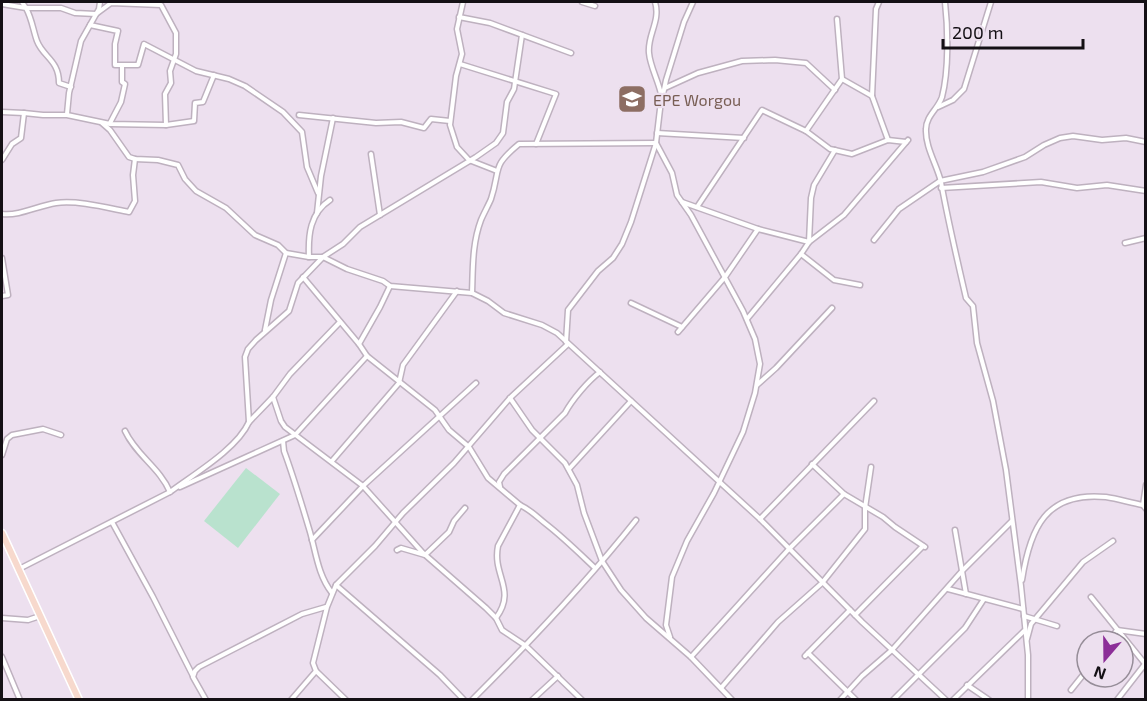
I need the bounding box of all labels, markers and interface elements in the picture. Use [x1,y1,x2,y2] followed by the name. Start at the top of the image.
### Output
[943,12,1082,50] scale bar
[952,21,1004,43] text: 200 m
[616,83,648,115] school or university icon: EPE Worgou
[653,90,741,109] place label: EPE Worgou
[1075,629,1135,689] north arrow
[1091,663,1108,684] text: N

